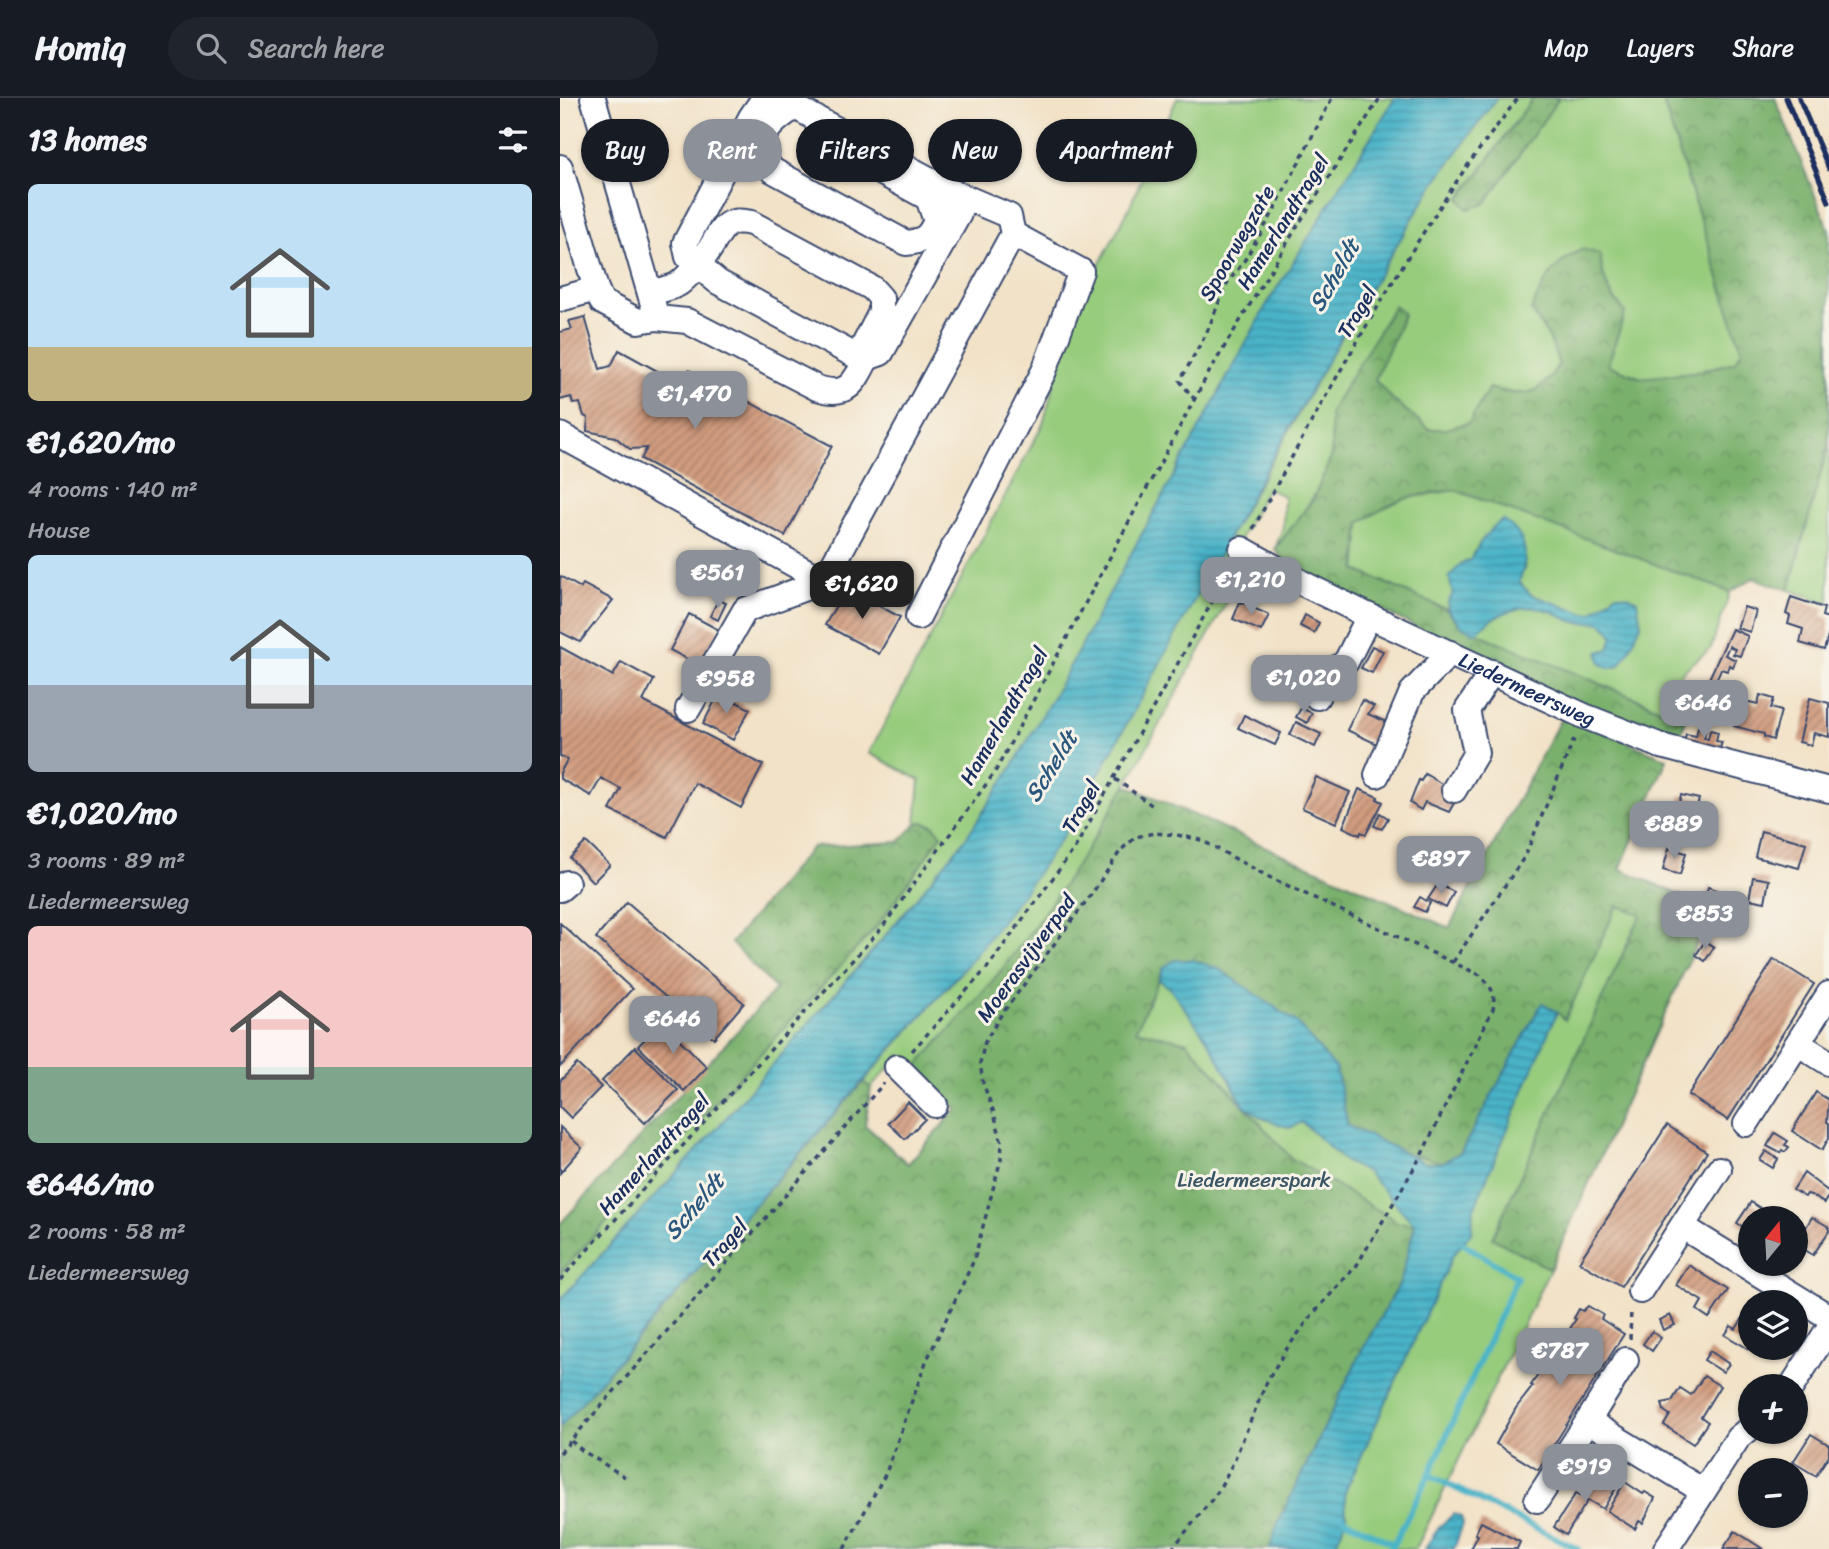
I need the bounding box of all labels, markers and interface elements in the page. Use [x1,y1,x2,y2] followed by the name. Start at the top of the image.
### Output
[168,17,658,80] search box
[35,19,126,77] text: Homiq
[248,25,385,71] text: Search here
[1544,27,1589,69] text: Map
[1627,27,1694,69] text: Layers
[1732,27,1794,69] text: Share
[192,29,230,67] icon: search
[28,113,147,167] text: 13 homes
[581,119,669,182] chip: Buy
[683,119,782,182] chip: Rent
[796,119,914,182] chip: Filters
[928,119,1022,182] chip: New
[1036,119,1197,182] chip: Apartment
[494,121,532,159] icon: filters
[1226,145,1341,298] street label: Hamerlandtragel
[1188,177,1286,308] street label: Spoorwegzate
[1297,228,1373,320] water label: Scheldt
[217,230,343,356] icon: home
[1326,277,1388,346] street label: Tragel
[638,372,752,431] pin: €1,470
[658,373,732,414] text: €1,470
[28,415,175,469] text: €1,620/mo
[28,469,198,510] text: 4 rooms · 140 m²
[28,510,90,551] text: House
[677,550,759,610] pin: €561
[692,552,744,593] text: €561
[1194,558,1308,617] pin: €1,210
[1217,559,1286,600] text: €1,210
[805,561,919,621] pin: €1,620
[826,563,898,604] text: €1,620
[217,601,343,727] icon: home
[949,639,1060,793] street label: Hamerlandtragel
[1452,641,1601,738] street label: Liedermeersweg
[685,656,767,716] pin: €958
[1247,656,1361,715] pin: €1,020
[1267,657,1341,698] text: €1,020
[697,658,755,699] text: €958
[1663,680,1745,740] pin: €646
[1676,682,1732,723] text: €646
[1013,720,1091,810] water label: Scheldt
[1050,772,1112,841] street label: Tragel
[28,786,177,840] text: €1,020/mo
[1633,802,1715,861] pin: €889
[1645,803,1703,844] text: €889
[1400,836,1482,896] pin: €897
[1413,838,1469,879] text: €897
[28,840,185,881] text: 3 rooms · 89 m²
[28,881,189,922] text: Liedermeersweg
[966,884,1087,1031] street label: Moerasvijverpad
[1664,892,1746,951] pin: €853
[1677,893,1733,934] text: €853
[217,972,343,1098] icon: home
[632,996,714,1056] pin: €646
[645,998,701,1039] text: €646
[588,1083,721,1224] street label: Hamerlandtragel
[28,1157,154,1211] text: €646/mo
[653,1161,738,1249] water label: Scheldt
[1177,1161,1331,1199] park label: Liedermeerspark
[1738,1206,1808,1276] north arrow
[1738,1206,1808,1528] map controls
[692,1209,759,1277] street label: Tragel
[28,1211,186,1252] text: 2 rooms · 58 m²
[28,1252,189,1293] text: Liedermeersweg
[1738,1290,1808,1360] button: layers
[1519,1328,1601,1388] pin: €787
[1532,1330,1588,1371] text: €787
[1738,1374,1808,1444] button: +
[1544,1444,1626,1504] pin: €919
[1558,1446,1612,1487] text: €919
[1738,1458,1808,1528] button: −

